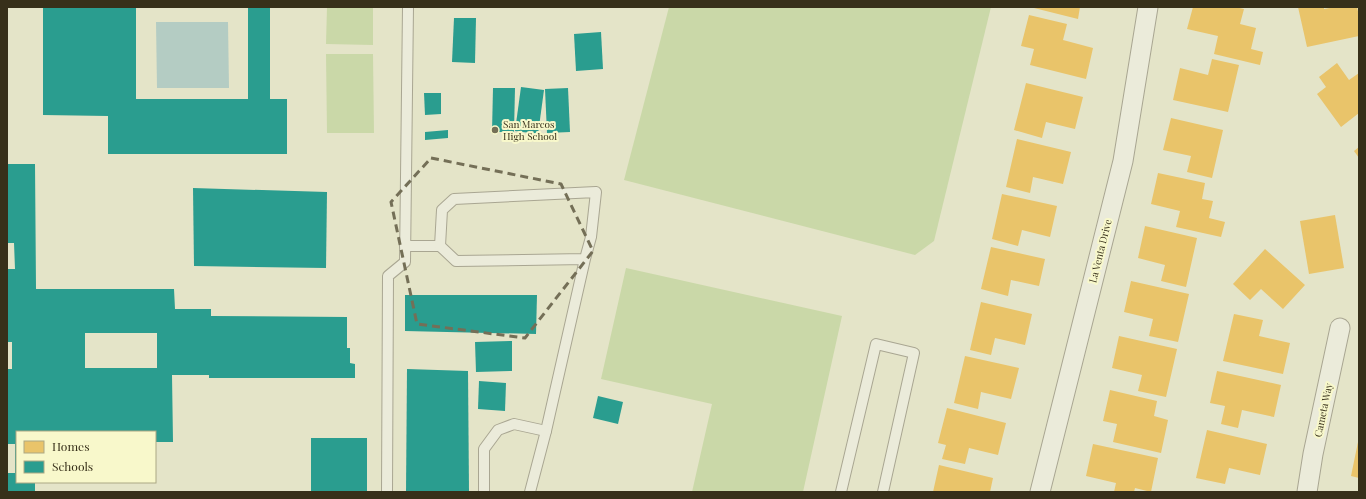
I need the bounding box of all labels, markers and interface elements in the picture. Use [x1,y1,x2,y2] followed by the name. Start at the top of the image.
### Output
[503,117,557,143] place label: San Marcos High School
[490,125,500,135] marker: San Marcos High School
[1085,218,1115,284] street label: La Venta Drive
[1310,382,1336,438] street label: Cameta Way
[16,431,156,483] legend
[52,438,90,454] text: Homes
[52,458,93,474] text: Schools

